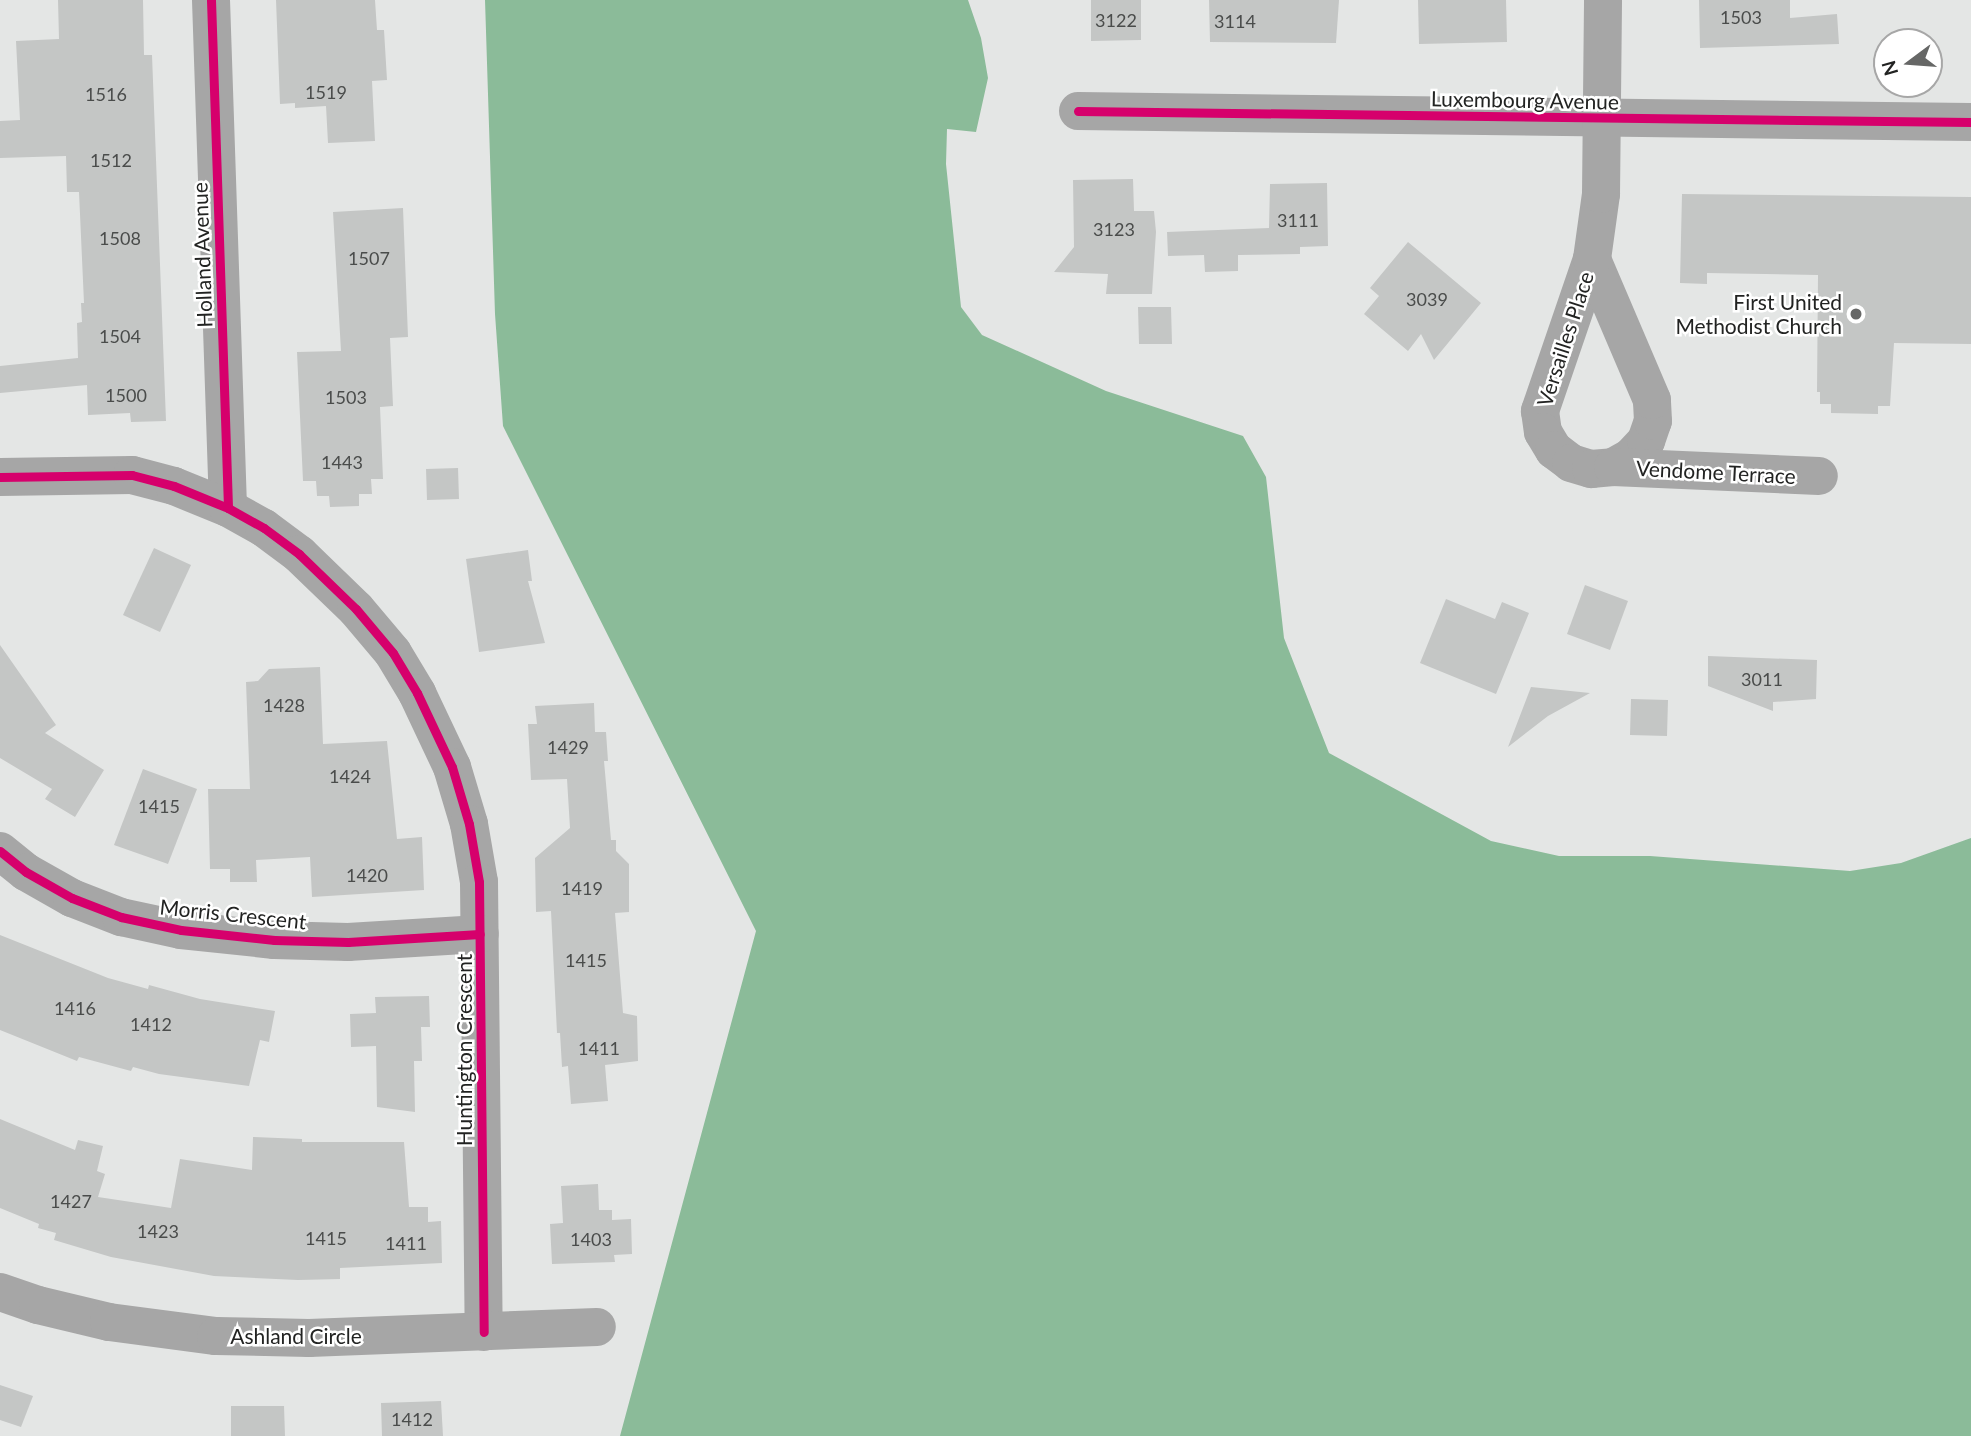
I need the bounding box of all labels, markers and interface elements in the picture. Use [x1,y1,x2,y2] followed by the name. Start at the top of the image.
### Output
[1720,6,1762,28] house number: 1503
[1095,9,1137,31] house number: 3122
[1214,10,1256,32] house number: 3114
[1873,28,1943,98] north arrow
[1876,58,1902,79] text: N
[305,81,347,103] house number: 1519
[85,83,127,105] house number: 1516
[1430,86,1620,114] street label: Luxembourg Avenue
[90,149,132,171] house number: 1512
[187,181,217,329] street label: Holland Avenue
[1277,209,1319,231] house number: 3111
[1093,218,1135,240] house number: 3123
[99,227,141,249] house number: 1508
[348,247,390,269] house number: 1507
[1531,268,1599,410] street label: Versailles Place
[1406,288,1448,310] house number: 3039
[1675,289,1842,339] place label: First United Methodist Church
[1848,306,1864,322] marker: First United Methodist Church
[99,325,141,347] house number: 1504
[105,384,147,406] house number: 1500
[325,386,367,408] house number: 1503
[321,451,363,473] house number: 1443
[1635,455,1797,489] street label: Vendome Terrace
[1741,668,1783,690] house number: 3011
[263,694,305,716] house number: 1428
[547,736,589,758] house number: 1429
[329,765,371,787] house number: 1424
[138,795,180,817] house number: 1415
[346,864,388,886] house number: 1420
[561,877,603,899] house number: 1419
[158,894,308,934] street label: Morris Crescent
[565,949,607,971] house number: 1415
[451,954,477,1146] street label: Huntington Crescent
[54,997,96,1019] house number: 1416
[130,1013,172,1035] house number: 1412
[578,1037,620,1059] house number: 1411
[50,1190,92,1212] house number: 1427
[137,1220,179,1242] house number: 1423
[305,1227,347,1249] house number: 1415
[570,1228,612,1250] house number: 1403
[385,1232,427,1254] house number: 1411
[230,1323,362,1349] street label: Ashland Circle
[391,1408,433,1430] house number: 1412

